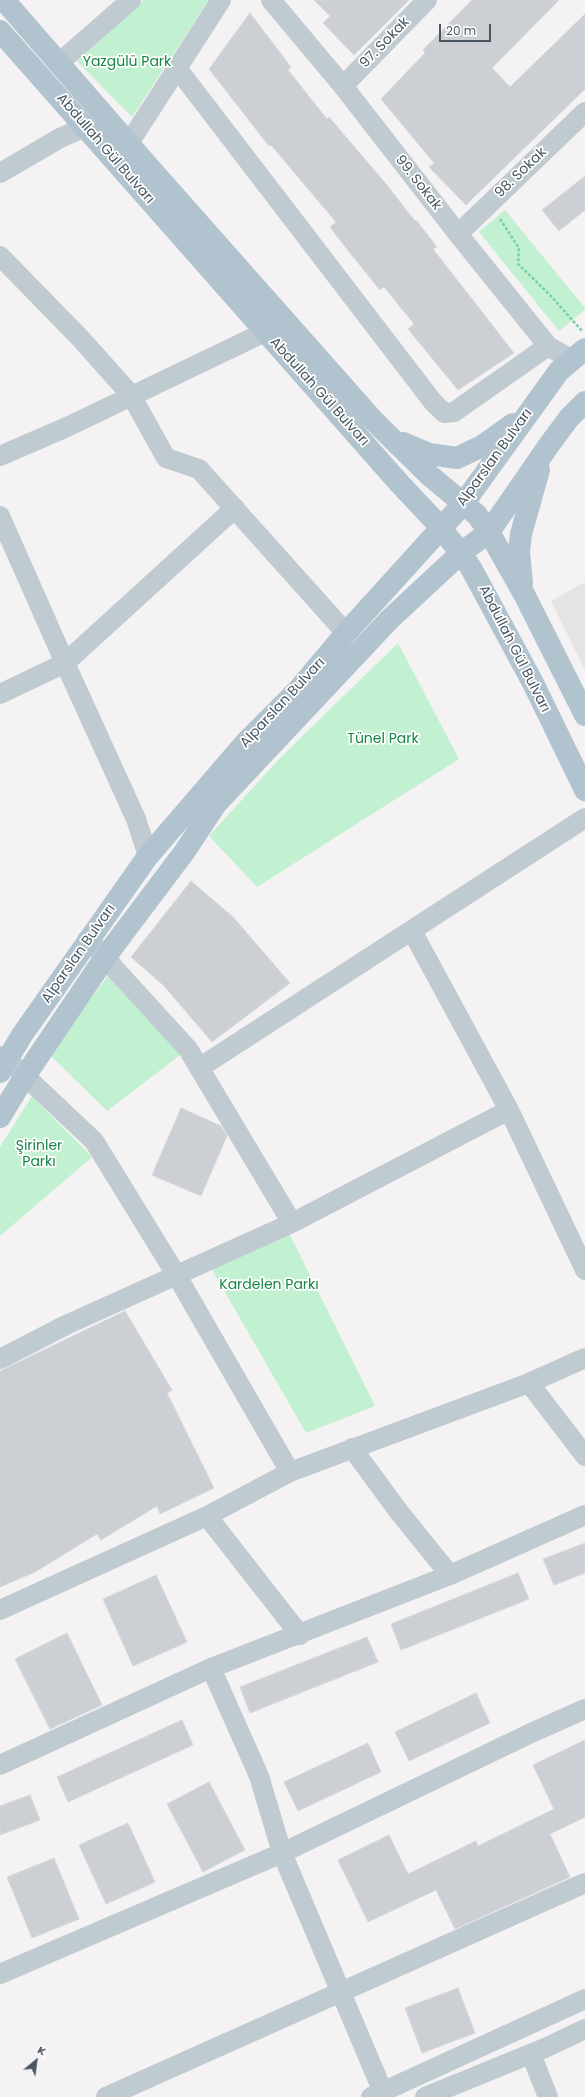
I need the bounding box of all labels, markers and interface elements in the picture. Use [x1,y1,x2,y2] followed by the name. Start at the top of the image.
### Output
[357,14,413,72] street label: 97. Sokak
[441,16,493,42] scale bar
[446,22,476,39] text: 20 m
[83,54,171,70] park label: Yazgülü Park
[53,91,157,207] street label: Abdullah Gül Bulvarı
[492,144,550,202] street label: 98. Sokak
[391,152,445,214] street label: 99. Sokak
[266,334,372,450] street label: Abdullah Gül Bulvarı
[454,406,536,510] street label: Alparslan Bulvarı
[475,583,553,715] street label: Abdullah Gül Bulvarı
[237,655,329,751] street label: Alparslan Bulvarı
[347,731,419,747] park label: Tünel Park
[39,901,119,1007] street label: Alparslan Bulvarı
[16,1138,62,1170] park label: Şirinler Parkı
[219,1277,319,1293] park label: Kardelen Parkı
[16,2041,56,2081] north arrow
[35,2042,49,2059] text: K

